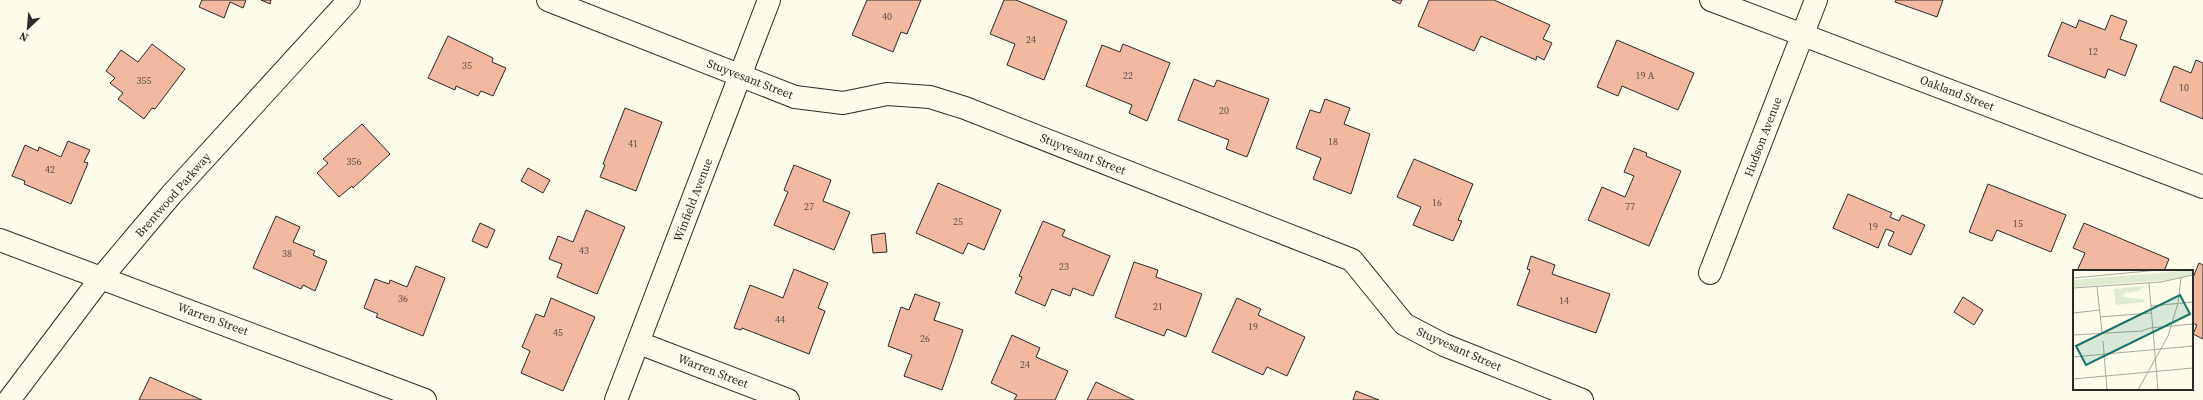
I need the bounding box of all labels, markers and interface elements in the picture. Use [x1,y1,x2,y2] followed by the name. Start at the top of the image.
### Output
[8,8,48,48] north arrow
[882,10,892,23] house number: 40
[17,28,31,45] text: N
[1026,33,1036,46] house number: 24
[2088,45,2098,58] house number: 12
[705,55,795,103] street label: Stuyvesant Street
[462,59,472,72] house number: 35
[1123,69,1133,82] house number: 22
[1636,69,1655,82] house number: 19 A
[1917,71,1997,115] street label: Oakland Street
[137,74,152,87] house number: 355
[2179,81,2189,94] house number: 10
[1740,95,1786,179] street label: Hudson Avenue
[1219,104,1229,117] house number: 20
[1038,130,1128,179] street label: Stuyvesant Street
[1328,135,1338,148] house number: 18
[628,137,638,150] house number: 41
[132,149,215,241] street label: Brentwood Parkway
[347,155,362,168] house number: 356
[670,156,716,244] street label: Winfield Avenue
[45,163,55,176] house number: 42
[1432,196,1442,209] house number: 16
[804,200,814,213] house number: 27
[1625,200,1635,213] house number: 77
[953,215,963,228] house number: 25
[2013,217,2023,230] house number: 15
[1868,220,1878,233] house number: 19
[579,244,589,257] house number: 43
[282,247,292,260] house number: 38
[1059,260,1069,273] house number: 23
[2073,270,2193,390] inset map
[398,292,408,305] house number: 36
[1559,294,1569,307] house number: 14
[175,299,251,339] street label: Warren Street
[1153,300,1163,313] house number: 21
[775,313,785,326] house number: 44
[1248,320,1258,333] house number: 19
[1414,323,1504,375] street label: Stuyvesant Street
[553,326,563,339] house number: 45
[920,332,930,345] house number: 26
[676,350,750,392] street label: Warren Street
[1020,358,1030,371] house number: 24

